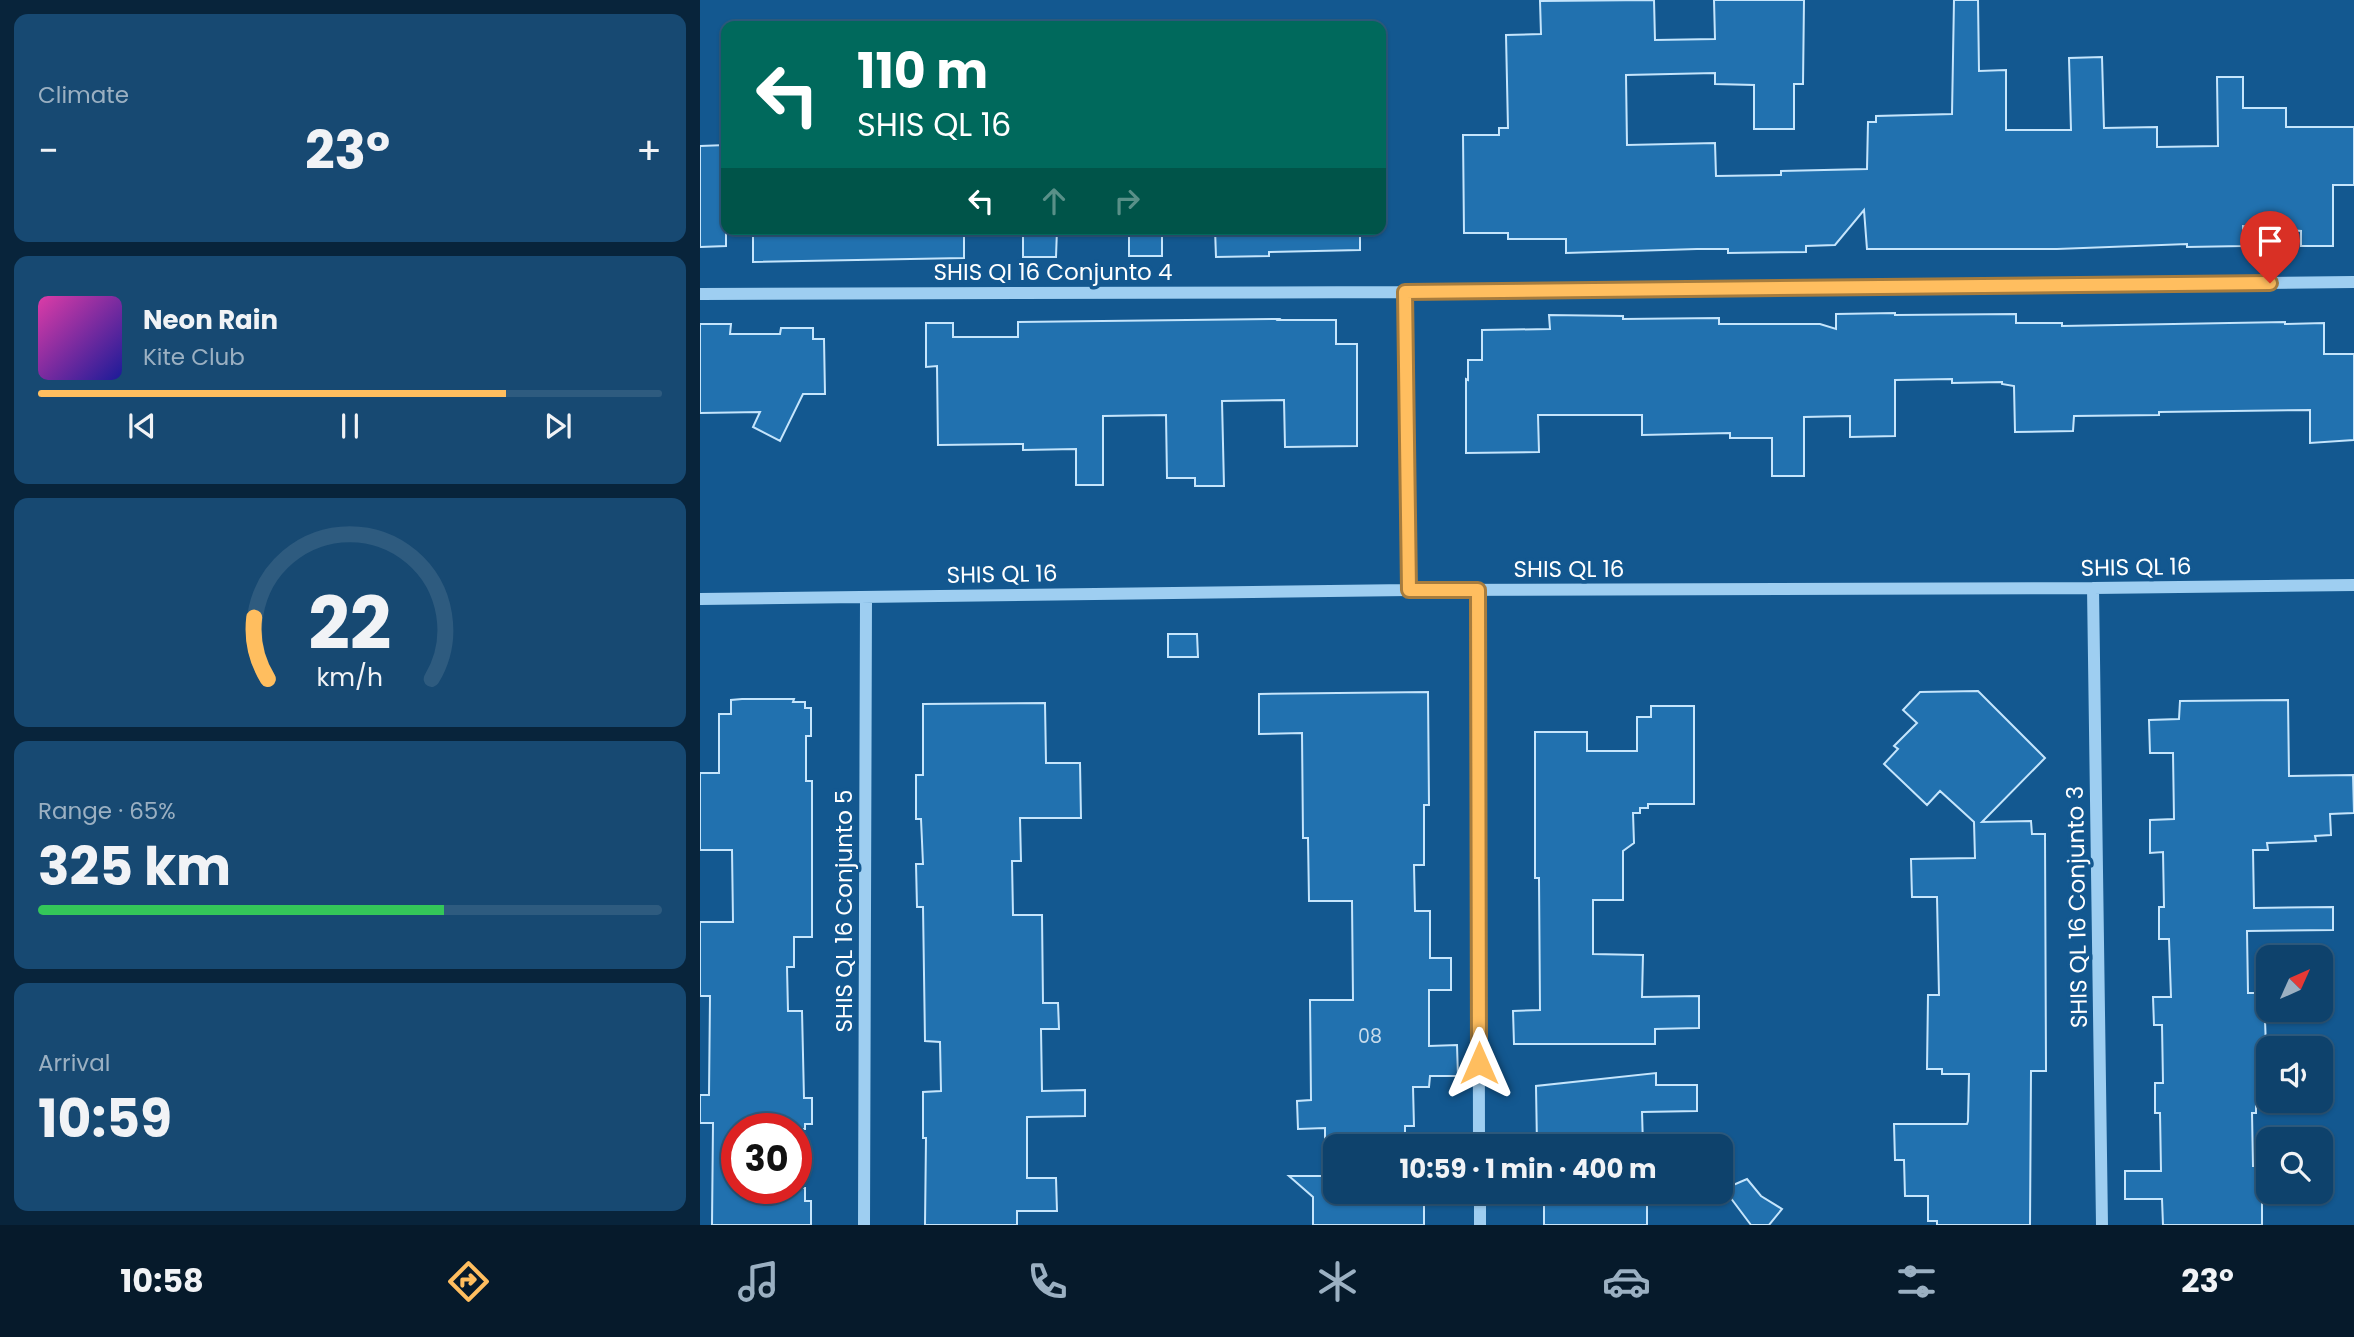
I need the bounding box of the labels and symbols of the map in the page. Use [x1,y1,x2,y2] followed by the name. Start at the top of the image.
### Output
[2240,211,2300,283] pin
[934,256,1172,288] street label: SHIS QI 16 Conjunto 4
[2080,550,2192,584] street label: SHIS QL 16
[1514,553,1624,585] street label: SHIS QL 16
[946,557,1058,591] street label: SHIS QL 16
[2059,786,2095,1028] street label: SHIS QL 16 Conjunto 3
[828,789,860,1033] street label: SHIS QL 16 Conjunto 5
[2256,945,2333,1022] north arrow
[1358,1023,1382,1050] house number: 08
[1442,1026,1516,1100] position arrow
[721,1113,812,1204] speed limit sign: 30

